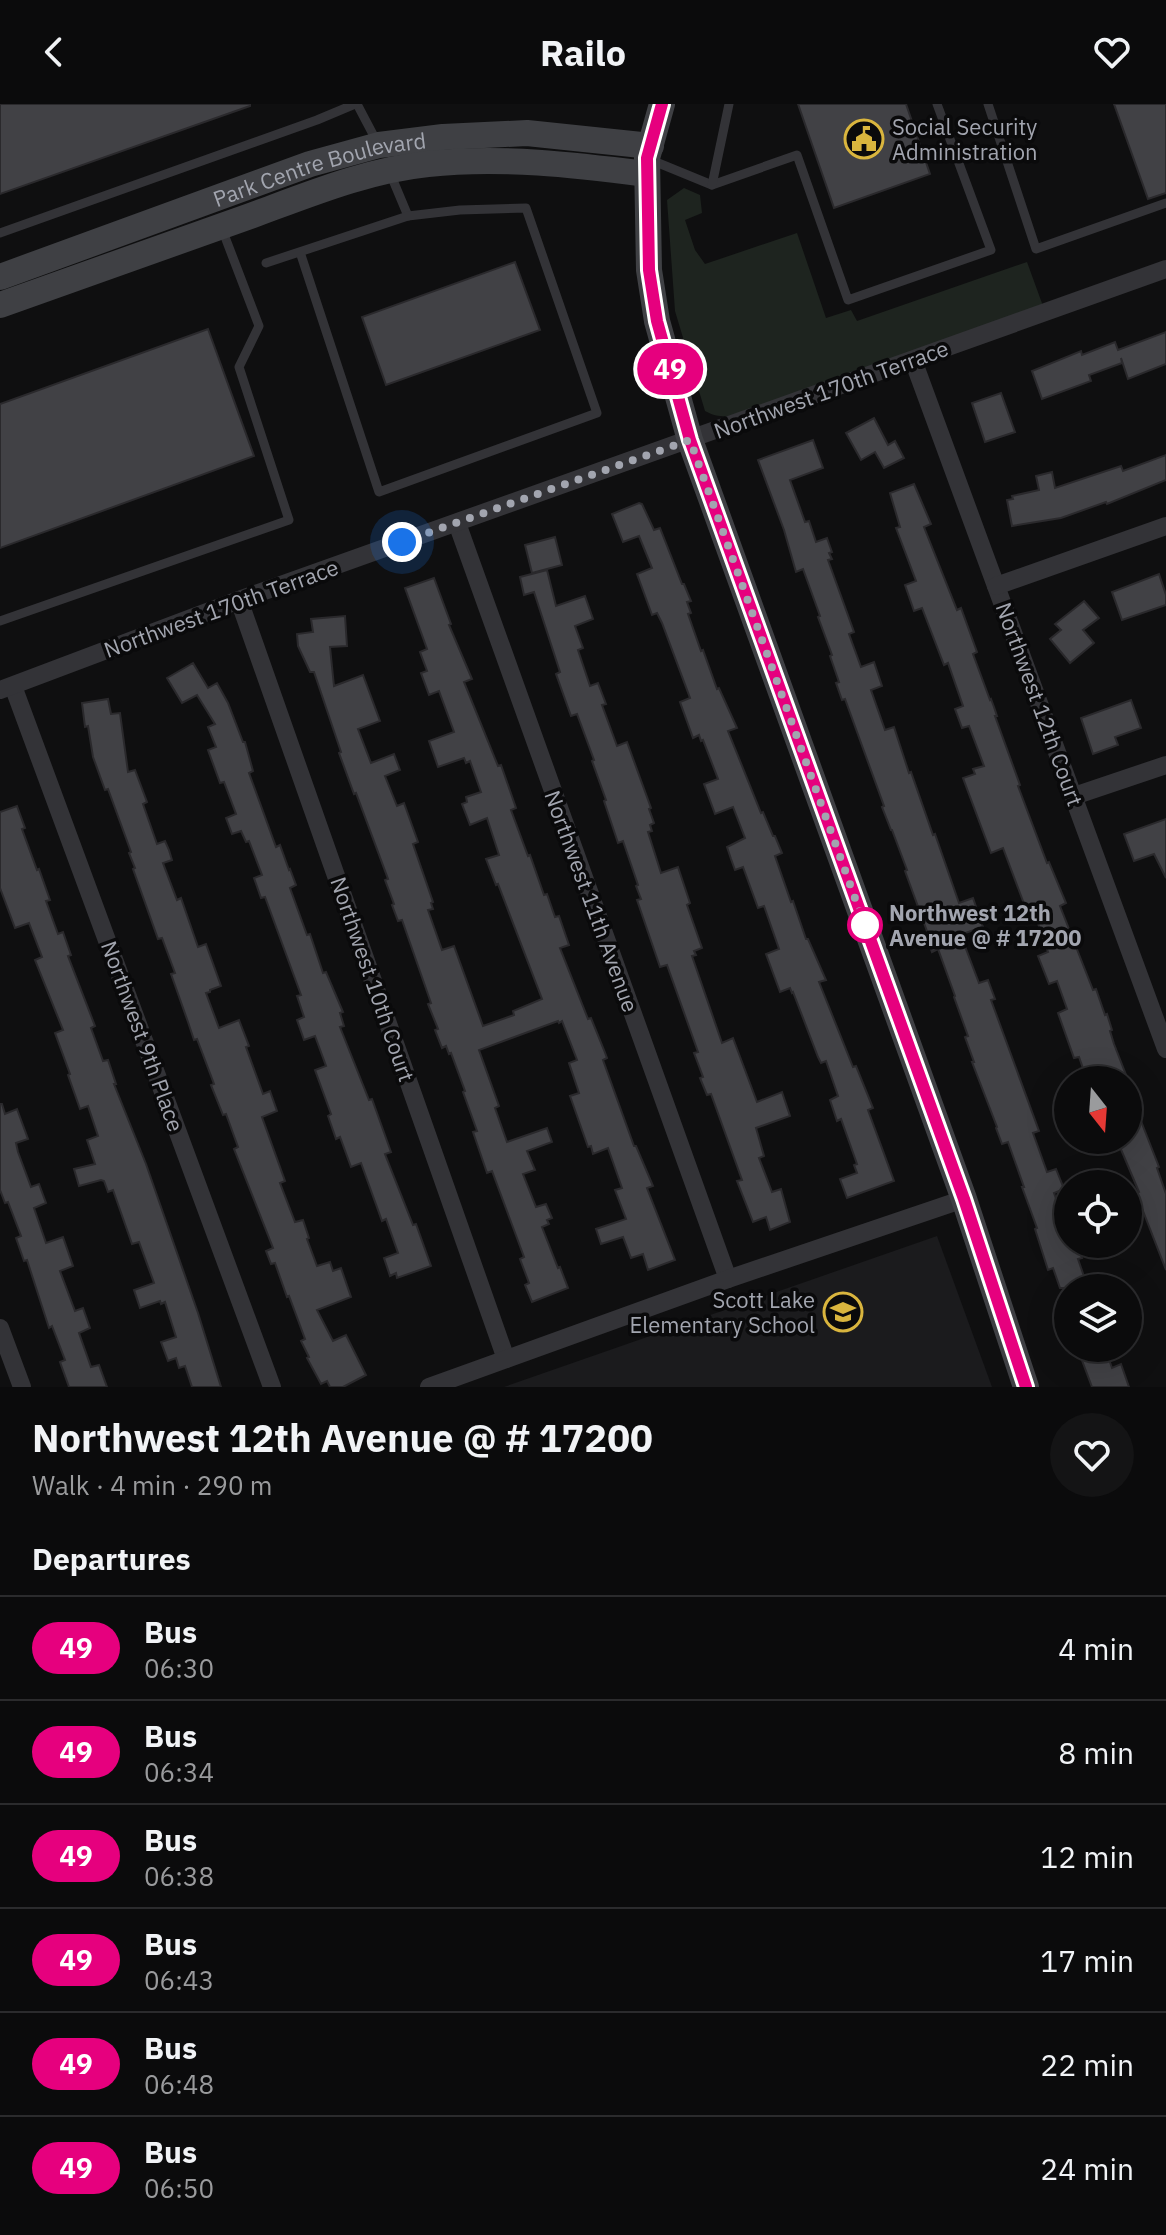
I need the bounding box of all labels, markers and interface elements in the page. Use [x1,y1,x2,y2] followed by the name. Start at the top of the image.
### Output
[540,29,626,76] text: Railo
[32,30,76,74] icon: back
[1090,30,1134,74] icon: heart
[892,112,1038,166] place label: Social Security Administration
[843,118,885,160] public building icon: Social Security Administration
[209,125,428,213] street label: Park Centre Boulevard
[710,333,952,445] street label: Northwest 170th Terrace
[634,343,706,395] line badge: 49
[653,350,687,387] text: 49
[382,522,422,562] your location
[100,552,342,664] street label: Northwest 170th Terrace
[990,598,1090,810] street label: Northwest 12th Court
[538,786,646,1016] street label: Northwest 11th Avenue
[324,873,422,1085] street label: Northwest 10th Court
[889,898,1081,952] place label: Northwest 12th Avenue @ # 17200
[848,908,882,942] marker: Northwest 12th Avenue @ # 17200
[95,937,191,1135] street label: Northwest 9th Place
[1054,1066,1142,1154] north arrow
[1054,1066,1142,1362] map controls
[1054,1170,1142,1258] button: locate
[1054,1274,1142,1362] button: layers
[629,1285,815,1339] place label: Scott Lake Elementary School
[822,1291,864,1333] school or university icon: Scott Lake Elementary School
[32,1413,653,1462] text: Northwest 12th Avenue @ # 17200
[1050,1413,1134,1497] button: heart
[32,1468,272,1502] text: Walk · 4 min · 290 m
[32,1539,191,1578] text: Departures
[144,1612,197,1651] text: Bus
[59,1629,93,1666] text: 49
[1058,1629,1134,1668] text: 4 min
[144,1651,214,1685] text: 06:30
[144,1716,197,1755] text: Bus
[59,1733,93,1770] text: 49
[1058,1733,1134,1772] text: 8 min
[144,1755,214,1789] text: 06:34
[144,1820,197,1859] text: Bus
[59,1837,93,1874] text: 49
[1040,1837,1134,1876] text: 12 min
[144,1859,214,1893] text: 06:38
[144,1924,197,1963] text: Bus
[59,1941,93,1978] text: 49
[1040,1941,1134,1980] text: 17 min
[144,1963,214,1997] text: 06:43
[144,2028,197,2067] text: Bus
[59,2045,93,2082] text: 49
[1040,2045,1134,2084] text: 22 min
[144,2067,214,2101] text: 06:48
[144,2132,197,2171] text: Bus
[59,2149,93,2186] text: 49
[1040,2149,1134,2188] text: 24 min
[144,2171,214,2205] text: 06:50

